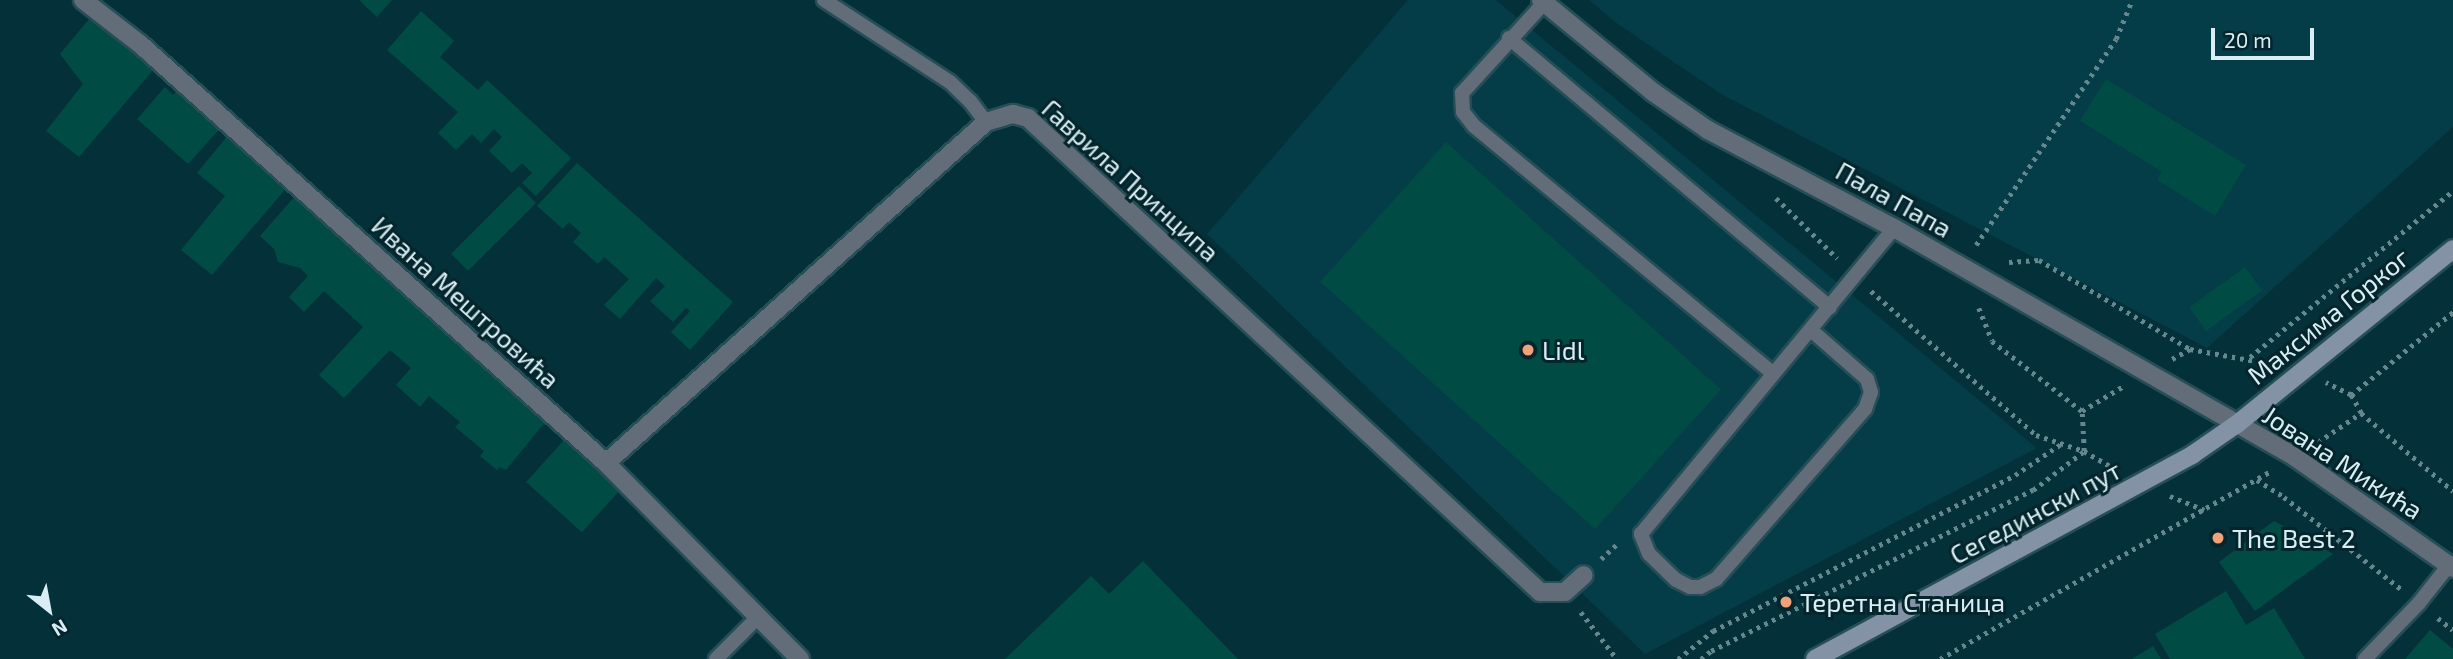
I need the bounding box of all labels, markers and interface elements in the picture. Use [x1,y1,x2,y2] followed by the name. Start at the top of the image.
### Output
[2215,14,2318,58] scale bar
[2224,27,2272,52] text: 20 m
[1036,92,1226,268] street label: Гаврила Принципа
[1831,154,1957,244] street label: Пала Папа
[366,210,566,394] street label: Ивана Мештровића
[2241,241,2415,391] street label: Максима Горког
[1542,334,1584,366] place label: Lidl
[1520,342,1536,358] marker: Lidl
[2257,399,2429,525] street label: Јована Микића
[1944,454,2126,570] street label: Сегедински пут
[2232,522,2356,554] place label: The Best 2
[2210,530,2226,546] marker: The Best 2
[14,575,84,645] north arrow
[1800,586,2005,618] place label: Теретна Станица
[1778,594,1794,610] marker: Теретна Станица
[48,615,72,642] text: N

